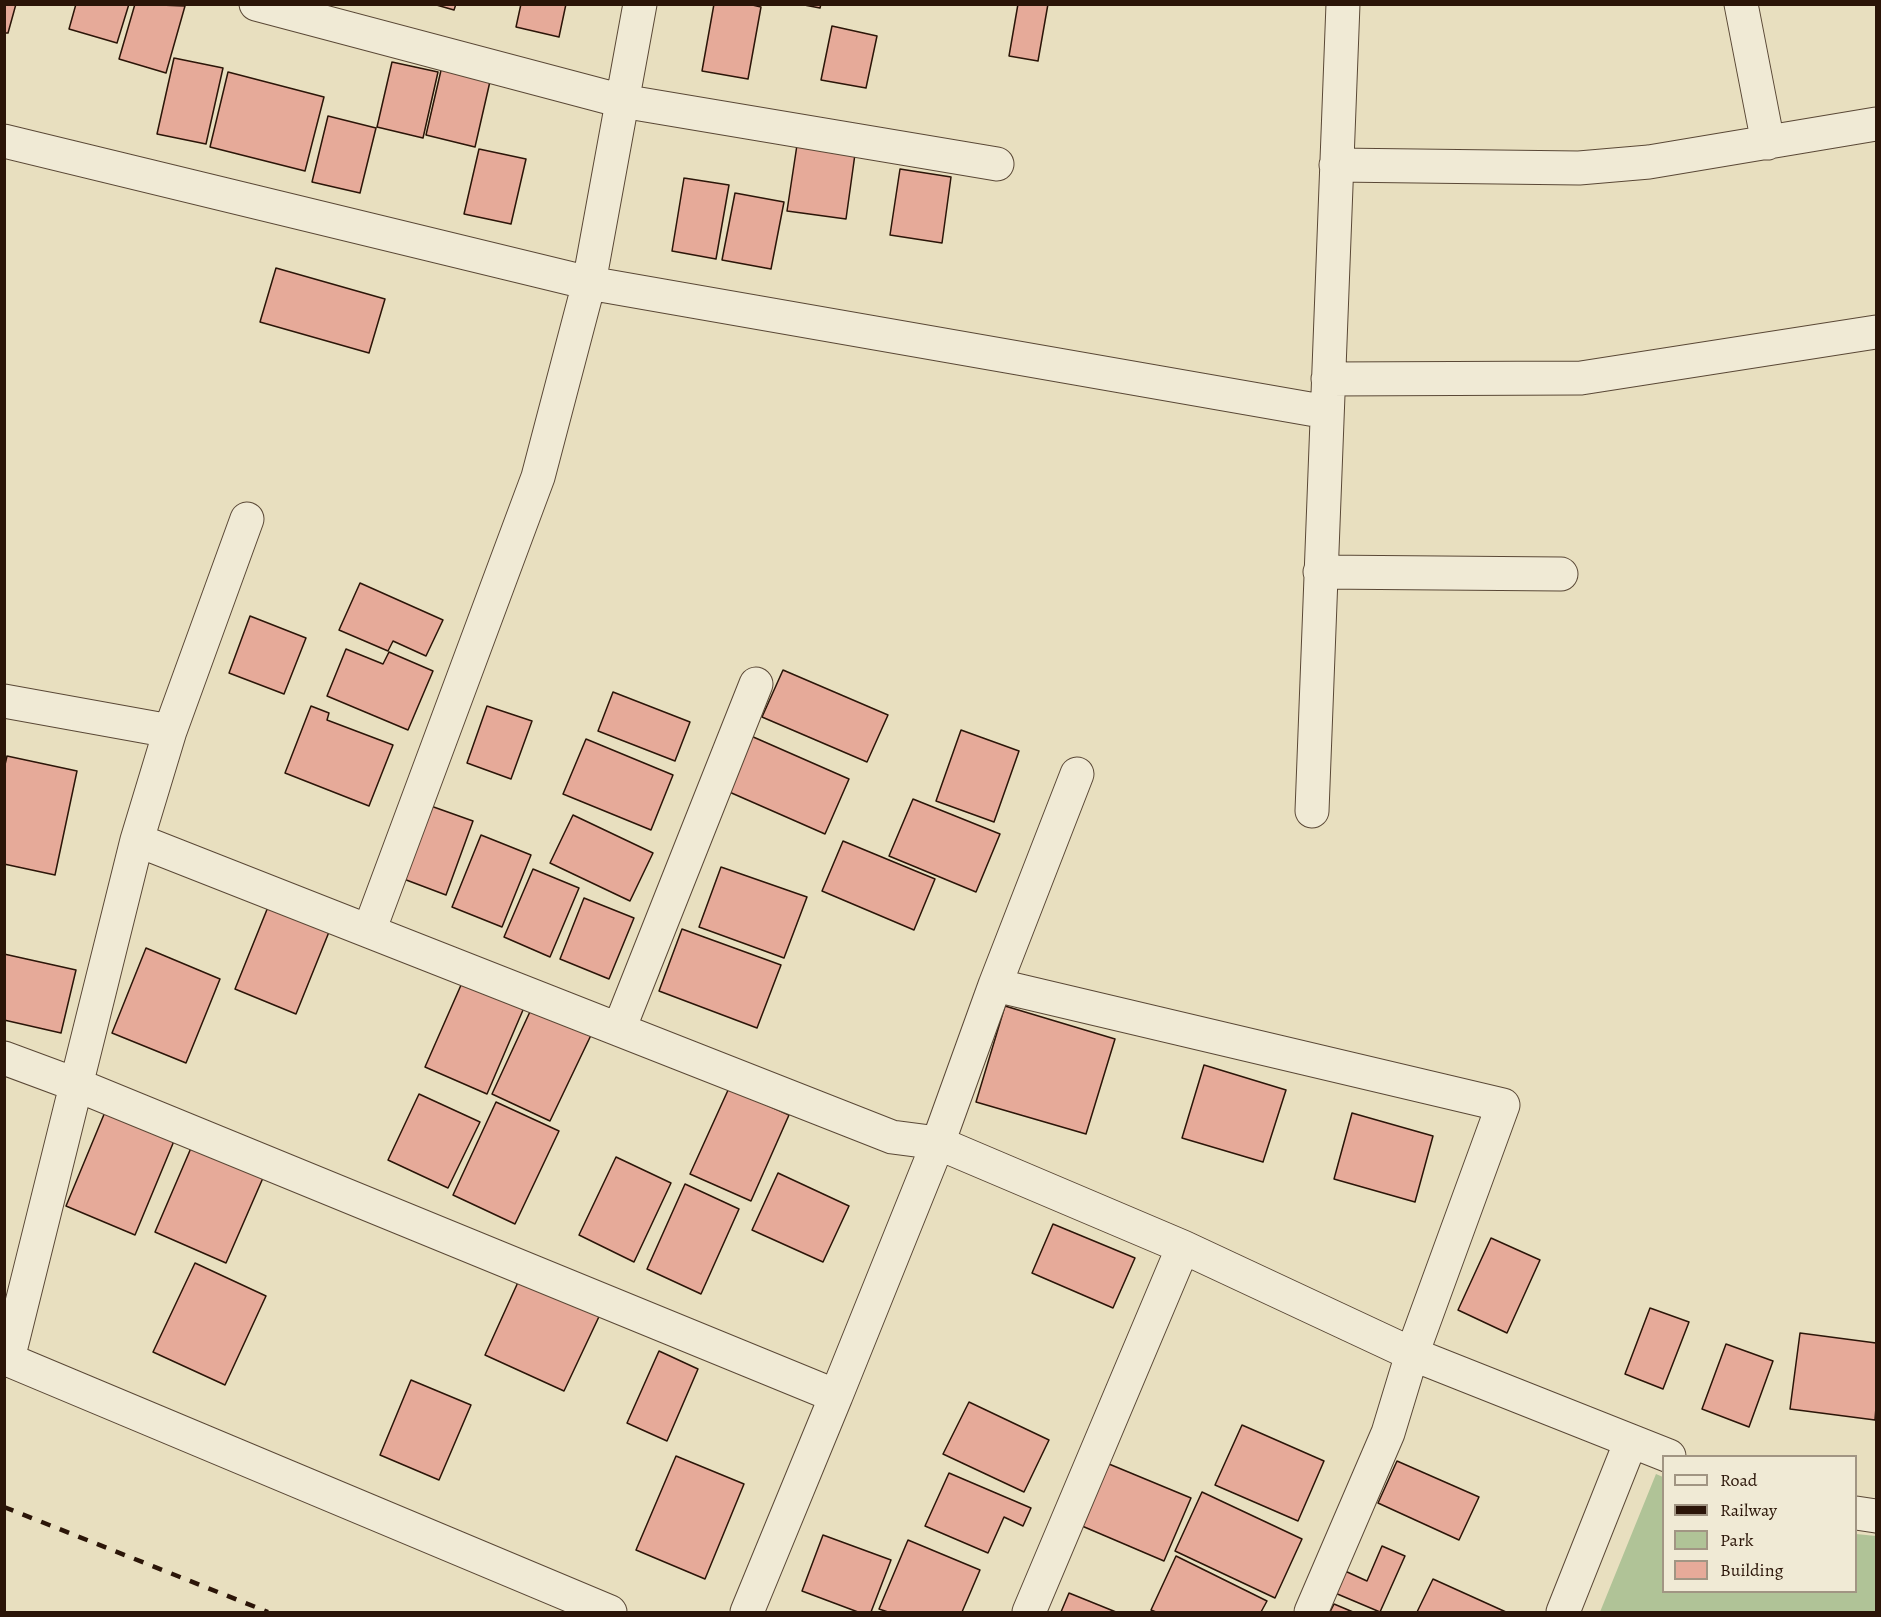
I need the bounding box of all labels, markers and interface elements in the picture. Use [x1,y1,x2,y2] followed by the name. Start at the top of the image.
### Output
[1662,1455,1857,1593] legend
[1720,1468,1757,1492] text: Road
[1720,1498,1777,1522] text: Railway
[1720,1528,1754,1552] text: Park
[1720,1558,1784,1582] text: Building

